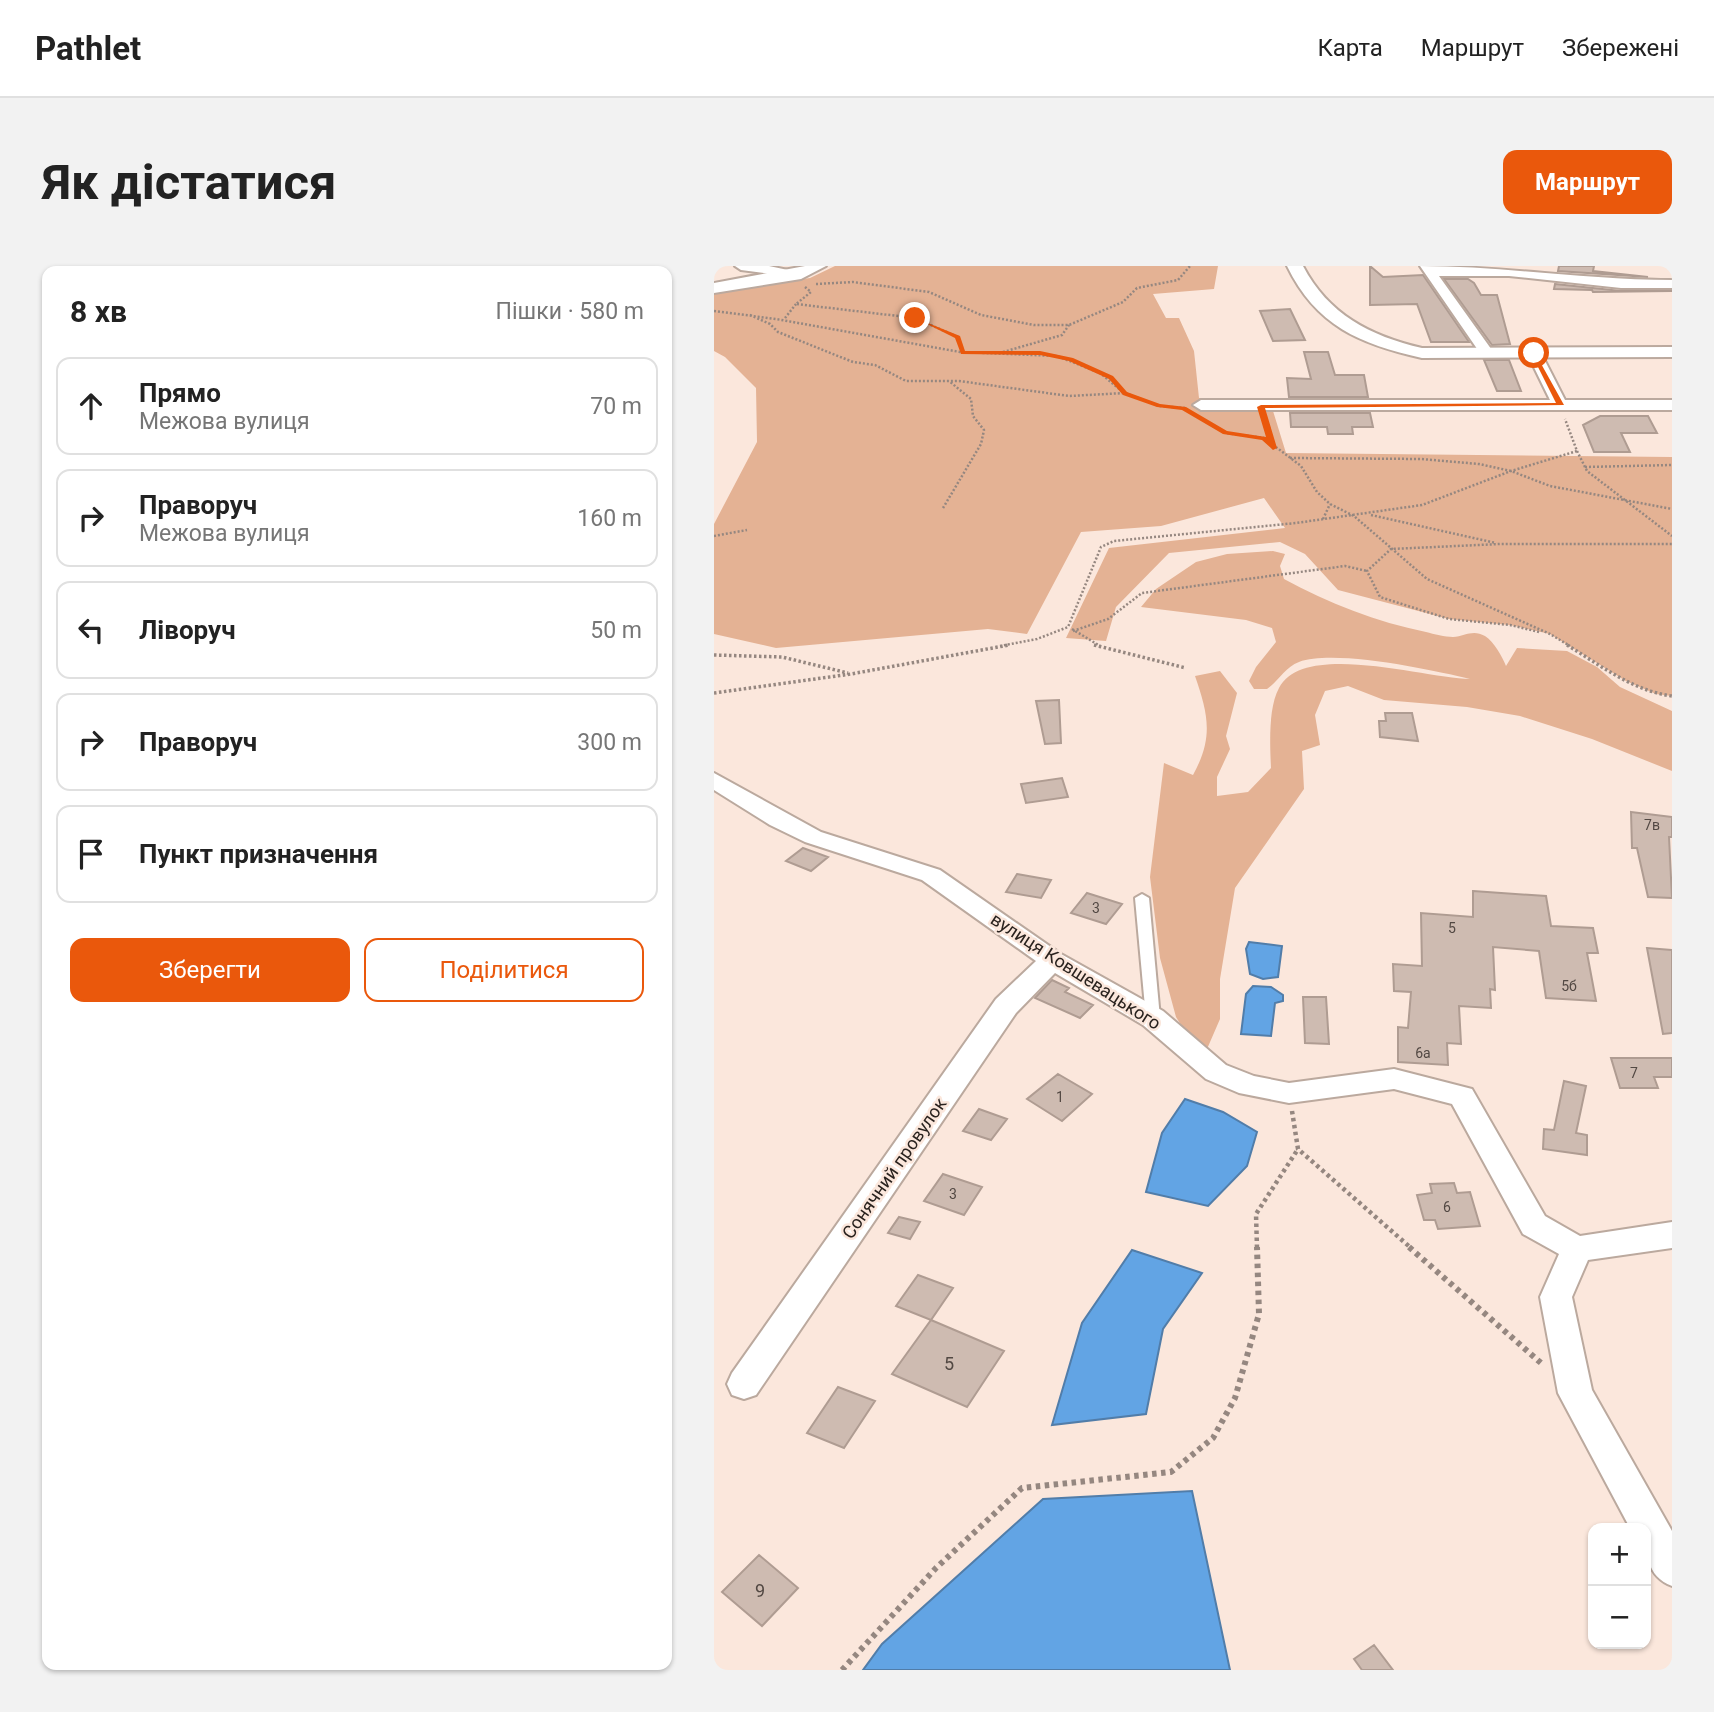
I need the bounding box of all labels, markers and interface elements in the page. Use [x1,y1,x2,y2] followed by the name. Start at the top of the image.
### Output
[35,29,141,68] text: Pathlet
[1317,34,1383,62] text: Карта
[1421,34,1524,62] text: Маршрут
[1562,34,1679,62] text: Збережені
[1503,150,1672,214] button: Маршрут
[42,154,336,211] text: Як дістатися
[70,294,127,329] text: 8 хв
[496,298,644,325] text: Пішки · 580 m
[899,302,930,333] route end
[1518,337,1549,368] route start
[139,378,221,408] text: Прямо
[72,387,110,425] icon: ahead
[590,393,642,420] text: 70 m
[139,408,310,435] text: Межова вулиця
[139,490,257,520] text: Праворуч
[72,499,110,537] icon: right
[577,505,642,532] text: 160 m
[139,520,310,547] text: Межова вулиця
[72,611,110,649] icon: left
[139,615,236,645] text: Ліворуч
[590,617,642,644] text: 50 m
[72,723,110,761] icon: right
[139,727,257,757] text: Праворуч
[577,729,642,756] text: 300 m
[1644,817,1660,833] house number: 7в
[72,835,110,873] icon: arrive
[139,839,378,869] text: Пункт призначення
[1092,900,1100,916] house number: 3
[987,908,1165,1034] street label: вулиця Ковшевацького
[1448,920,1456,936] house number: 5
[70,938,350,1002] button: Зберегти
[364,938,644,1002] button: Поділитися
[1561,978,1577,994] house number: 5б
[1415,1045,1431,1061] house number: 6а
[1630,1065,1638,1081] house number: 7
[1056,1089,1064,1105] house number: 1
[837,1093,951,1242] street label: Сонячний провулок
[949,1186,957,1202] house number: 3
[1443,1199,1451,1215] house number: 6
[944,1353,954,1374] house number: 5
[1588,1523,1651,1649] map controls
[1588,1523,1651,1586] button: +
[755,1580,765,1601] house number: 9
[1588,1586,1651,1649] button: −

